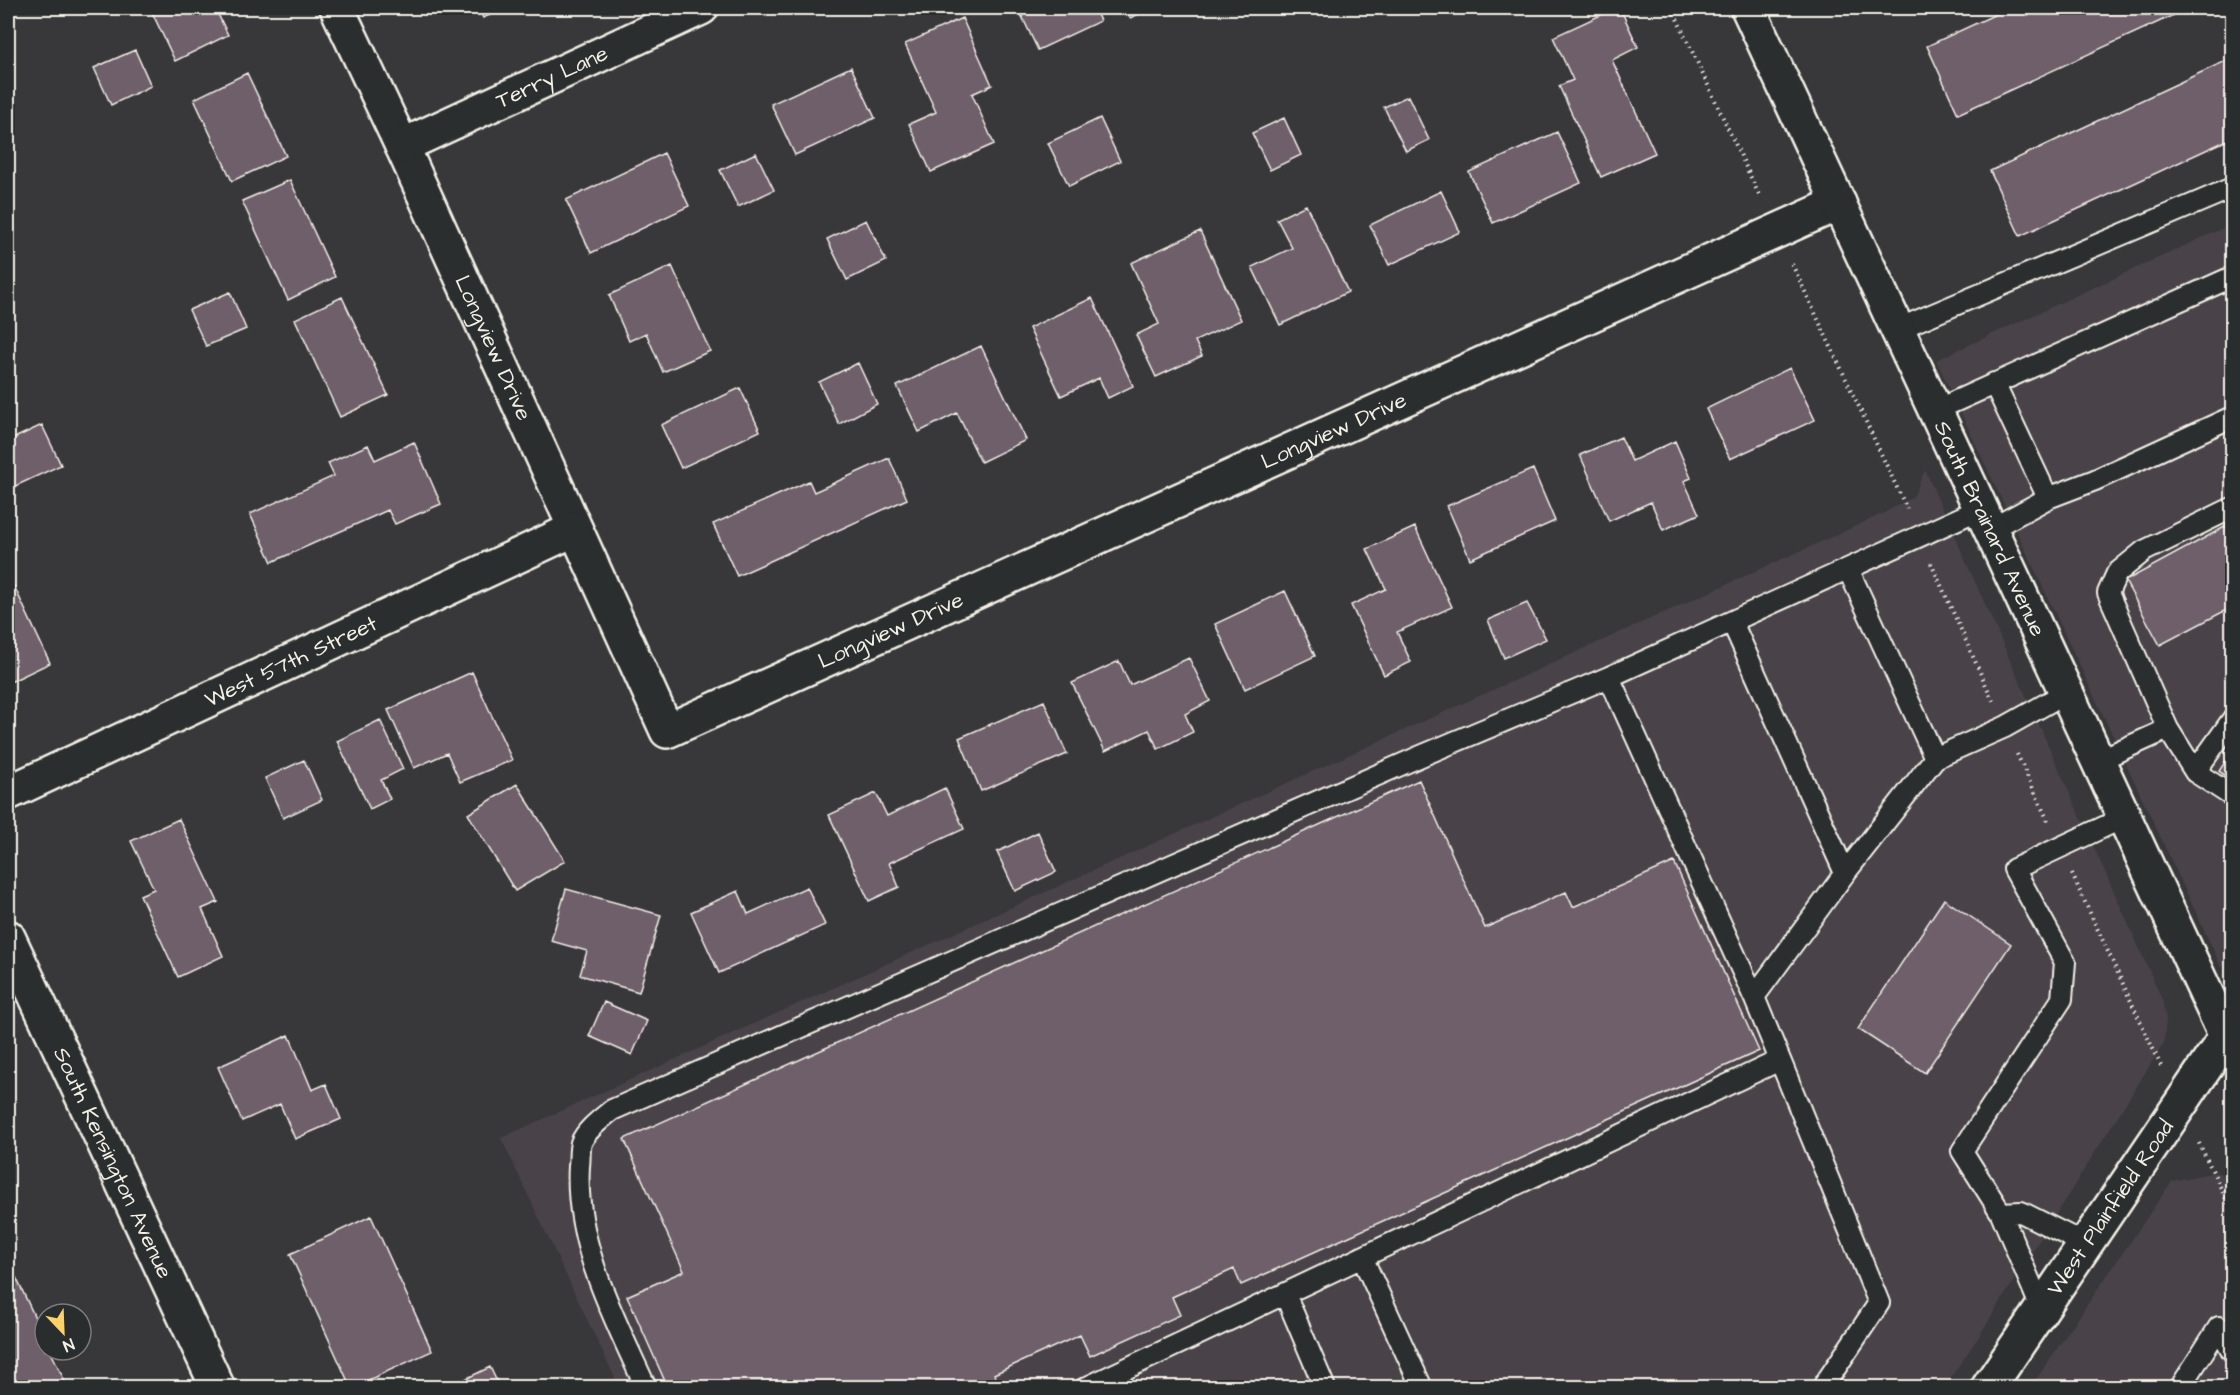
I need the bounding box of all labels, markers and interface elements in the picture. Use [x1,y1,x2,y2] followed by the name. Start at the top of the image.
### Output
[491,38,613,116] street label: Terry Lane
[447,270,540,425] street label: Longview Drive
[1256,384,1411,477] street label: Longview Drive
[1926,416,2054,641] street label: South Brainard Avenue
[813,584,968,677] street label: Longview Drive
[200,608,382,715] street label: West 57th Street
[46,1042,180,1284] street label: South Kensington Avenue
[2039,1113,2181,1302] street label: West Plainfield Road
[33,1302,93,1362] north arrow
[60,1333,77,1357] text: N

